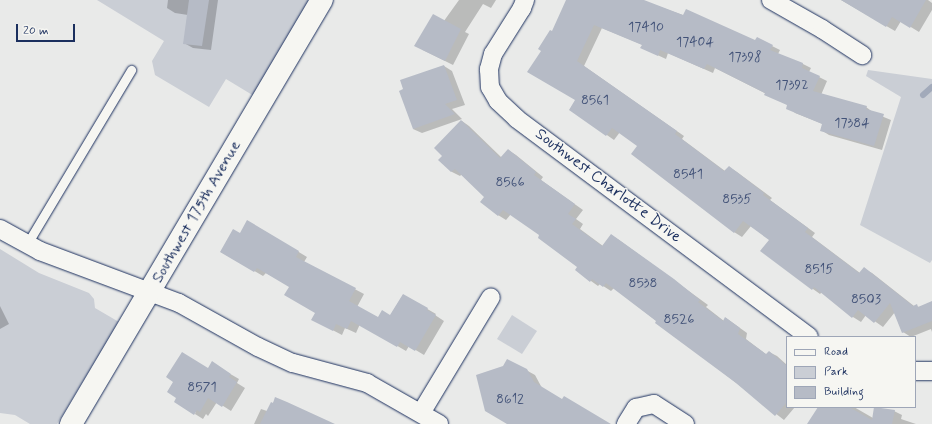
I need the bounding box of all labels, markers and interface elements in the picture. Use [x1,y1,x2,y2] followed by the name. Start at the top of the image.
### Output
[18,16,77,42] scale bar
[628,19,664,35] house number: 17410
[23,23,49,39] text: 20 m
[676,34,714,50] house number: 17404
[728,49,762,65] house number: 17398
[775,77,809,93] house number: 17392
[581,92,609,108] house number: 8561
[834,115,870,131] house number: 17384
[531,125,685,247] street label: Southwest Charlotte Drive
[148,137,246,287] street label: Southwest 175th Avenue
[673,166,703,182] house number: 8541
[495,174,525,190] house number: 8566
[722,191,752,207] house number: 8535
[804,261,834,277] house number: 8515
[629,275,657,291] house number: 8538
[851,291,881,307] house number: 8503
[664,311,694,327] house number: 8526
[786,336,916,408] legend
[824,344,848,360] text: Road
[824,364,848,380] text: Park
[187,379,217,395] house number: 8571
[824,384,864,400] text: Building
[496,391,524,407] house number: 8612

